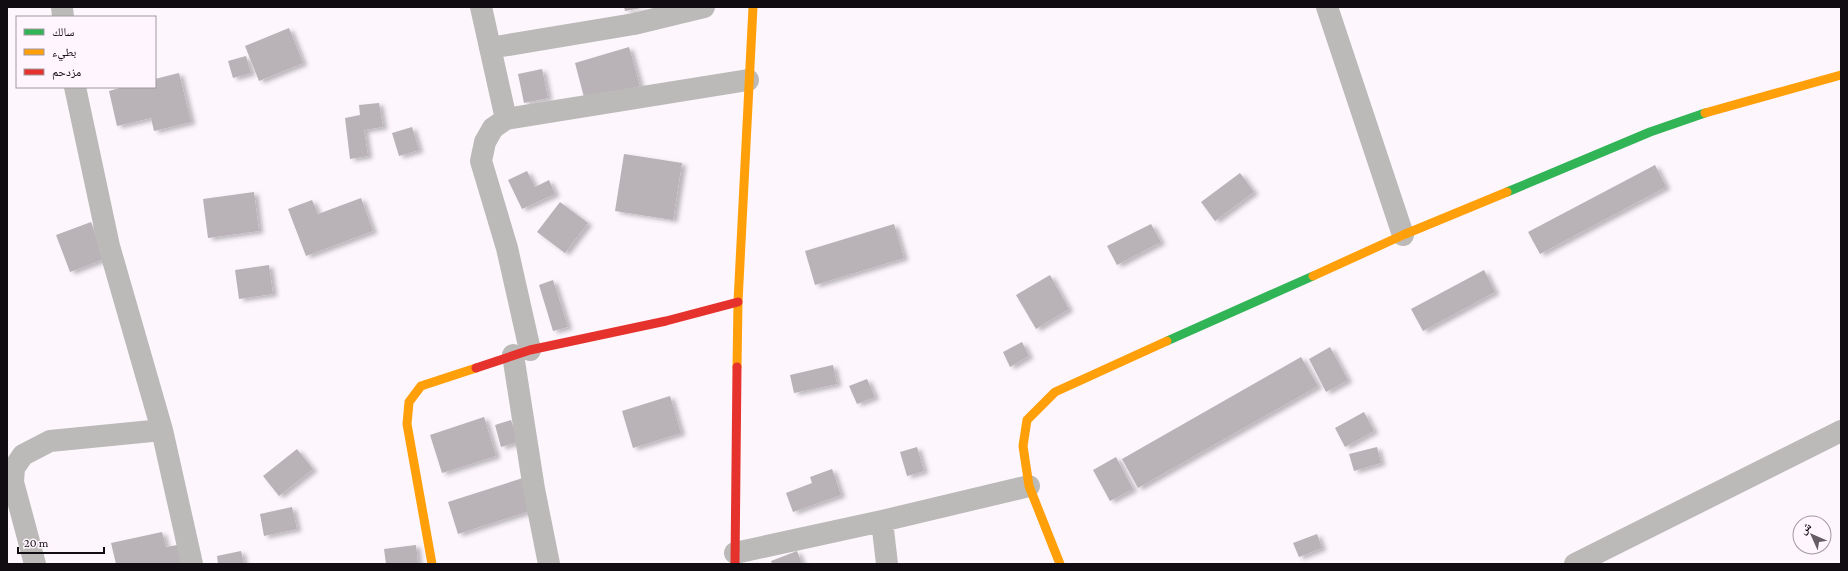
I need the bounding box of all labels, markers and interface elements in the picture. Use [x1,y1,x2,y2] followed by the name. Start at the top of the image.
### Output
[16,16,156,88] legend
[52,25,74,39] text: سالك
[52,45,76,62] text: بطيء
[52,65,81,80] text: مزدحم
[1792,515,1832,555] north arrow
[1797,519,1815,538] text: ش
[18,529,104,555] scale bar
[24,536,49,550] text: 20 m

